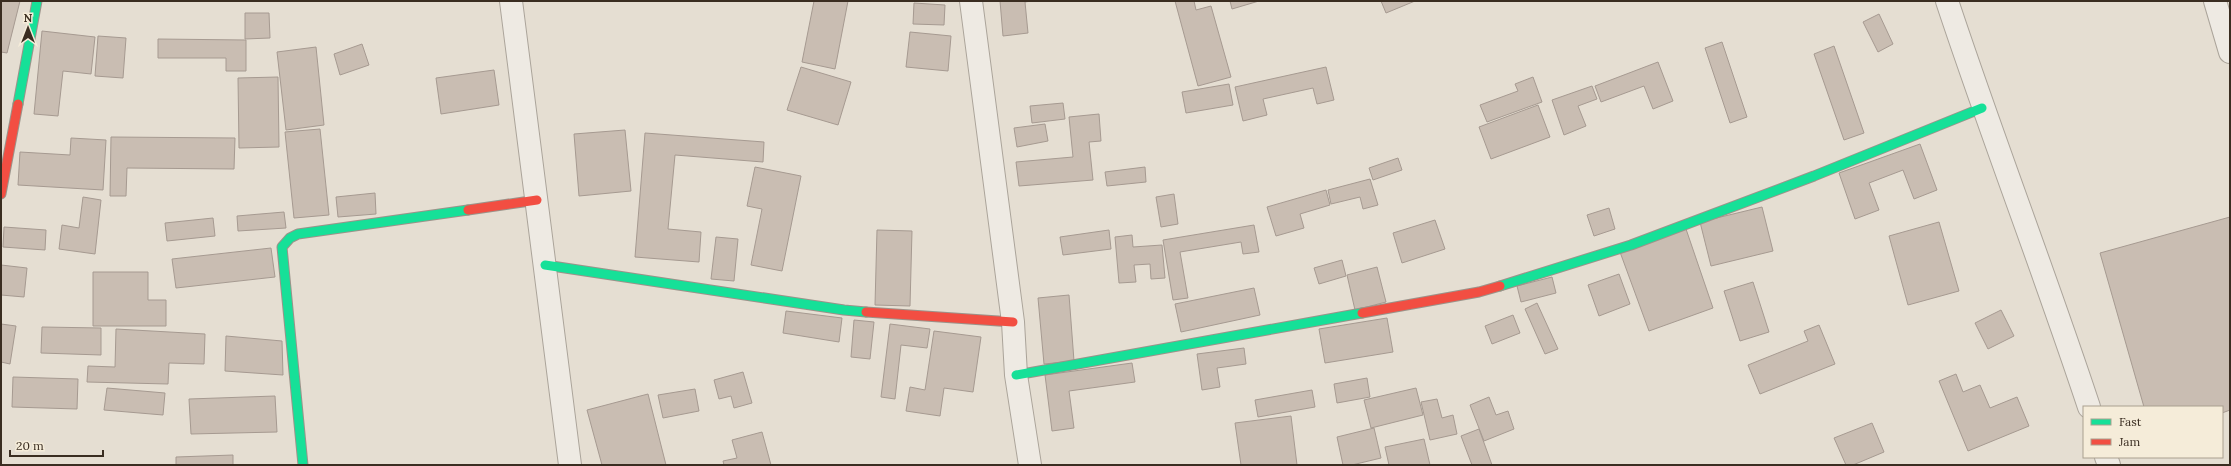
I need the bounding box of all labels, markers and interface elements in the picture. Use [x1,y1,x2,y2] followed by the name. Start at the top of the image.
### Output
[8,8,48,48] north arrow
[24,11,33,25] text: N
[2083,406,2223,458] legend
[2119,414,2142,429] text: Fast
[10,432,103,458] scale bar
[2118,434,2140,449] text: Jam
[16,438,44,453] text: 20 m

